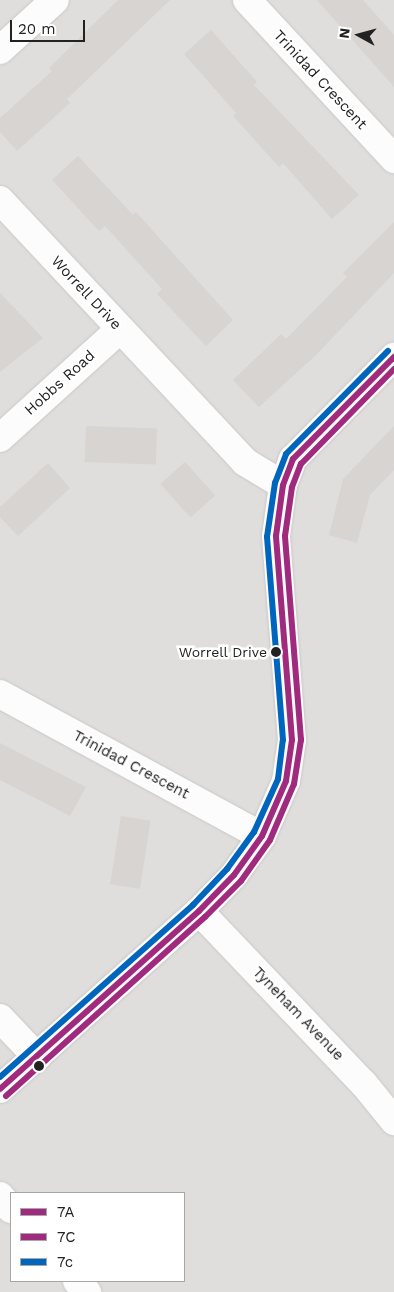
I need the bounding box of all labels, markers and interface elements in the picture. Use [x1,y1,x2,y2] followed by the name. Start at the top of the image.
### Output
[12,10,88,42] scale bar
[334,10,384,60] north arrow
[18,20,56,38] text: 20 m
[269,27,371,133] street label: Trinidad Crescent
[336,27,353,39] text: N
[47,252,125,334] street label: Worrell Drive
[21,347,99,419] street label: Hobbs Road
[178,644,267,660] place label: Worrell Drive
[271,647,281,657] marker: Worrell Drive
[70,727,192,803] street label: Trinidad Crescent
[249,963,347,1065] street label: Tyneham Avenue
[34,1061,44,1071] unlabelled marker
[10,1192,185,1282] legend
[57,1203,75,1221] text: 7A
[57,1228,76,1246] text: 7C
[57,1253,73,1271] text: 7c

